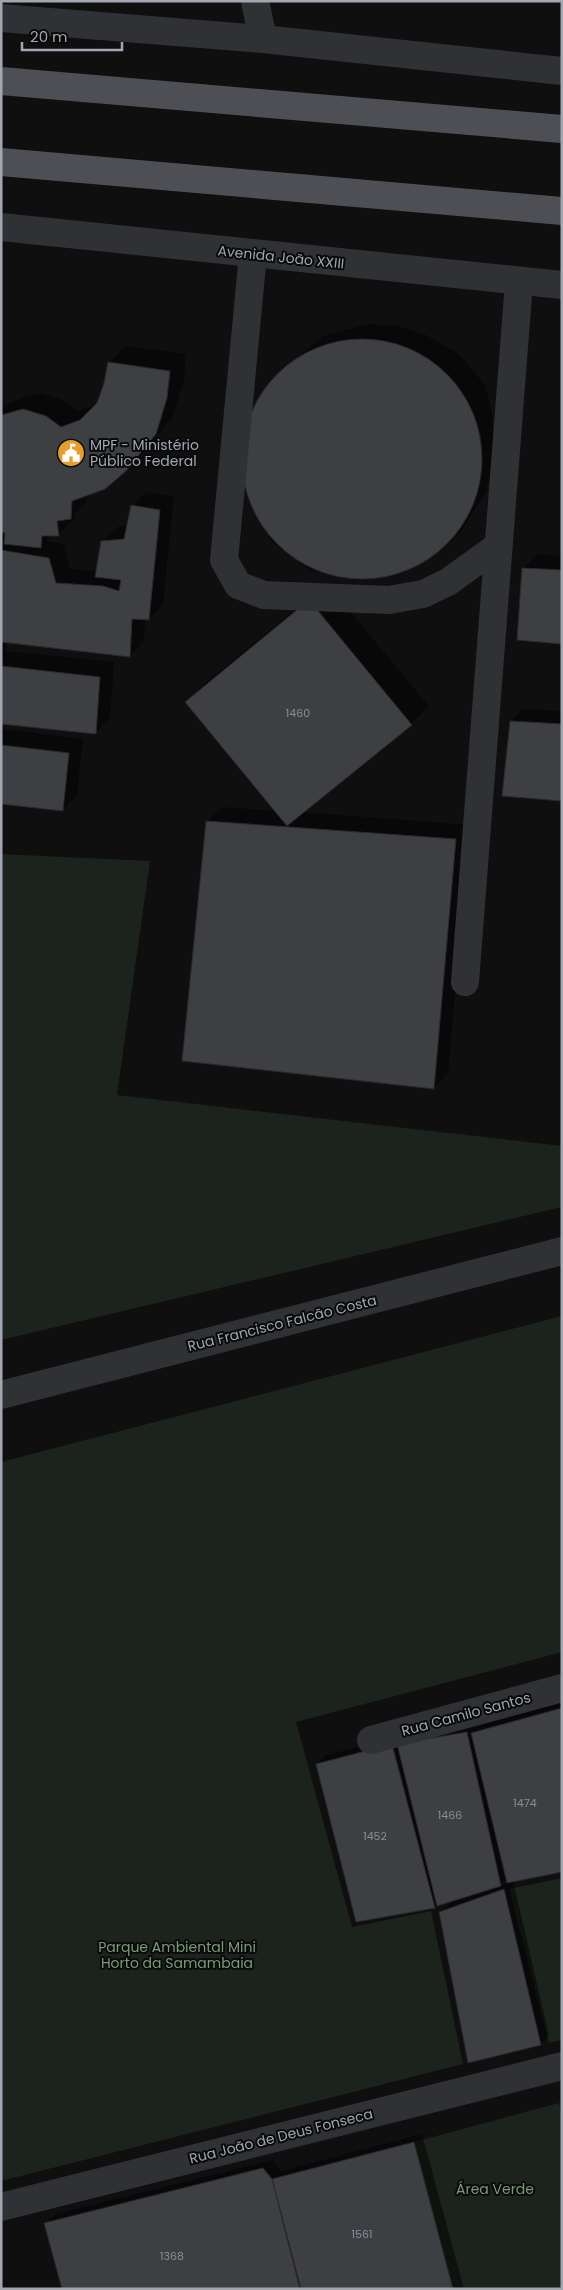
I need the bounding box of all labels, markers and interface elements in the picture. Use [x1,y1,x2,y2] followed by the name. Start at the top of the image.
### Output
[22,20,122,52] scale bar
[30,26,68,47] text: 20 m
[217,240,345,274] street label: Avenida João XXIII
[90,435,199,471] place label: MPF - Ministério Público Federal
[56,438,86,468] public building icon: MPF - Ministério Público Federal
[286,705,310,721] house number: 1460
[185,1290,379,1356] street label: Rua Francisco Falcão Costa
[399,1687,533,1741] street label: Rua Camilo Santos
[513,1795,537,1811] house number: 1474
[438,1807,462,1823] house number: 1466
[363,1828,387,1844] house number: 1452
[98,1937,256,1973] park label: Parque Ambiental Mini Horto da Samambaia
[187,2103,375,2169] street label: Rua João de Deus Fonseca
[456,2179,534,2199] park label: Área Verde
[352,2226,372,2242] house number: 1561
[160,2248,184,2264] house number: 1368

